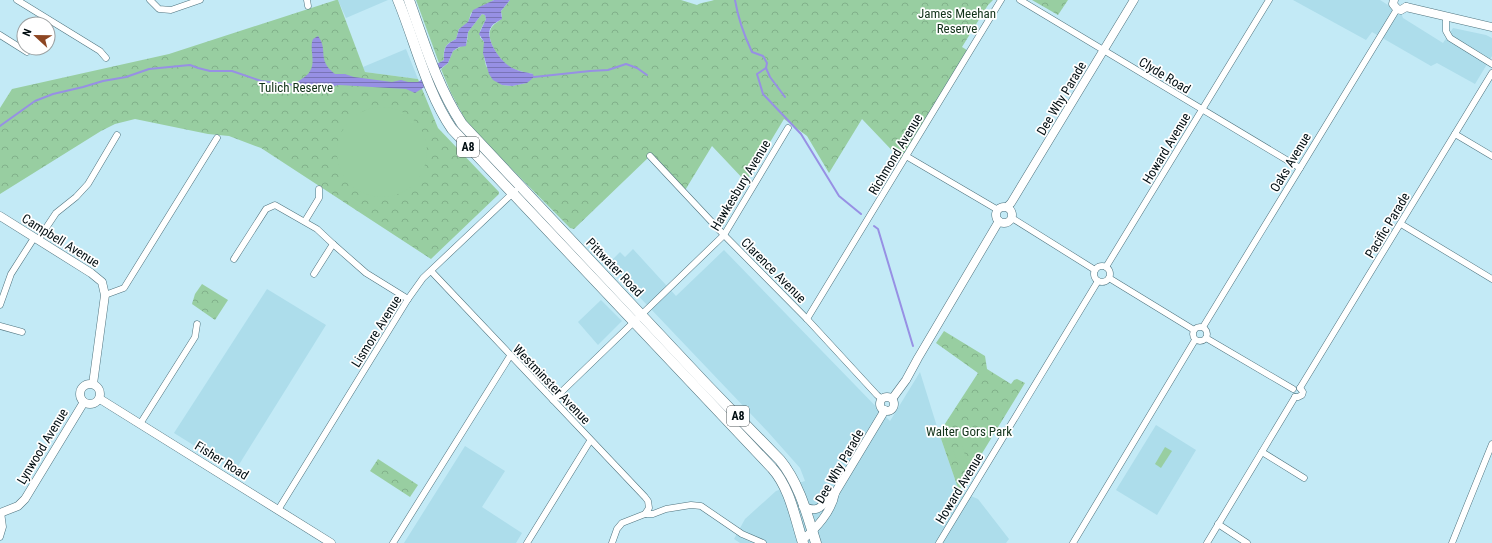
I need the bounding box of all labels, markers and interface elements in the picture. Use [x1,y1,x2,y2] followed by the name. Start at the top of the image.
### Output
[918,6,996,36] park label: James Meehan Reserve
[16,16,56,56] north arrow
[20,27,35,38] text: N
[1136,54,1193,97] street label: Clyde Road
[1034,59,1089,138] street label: Dee Why Parade
[259,80,333,95] park label: Tulich Reserve
[1139,110,1193,186] street label: Howard Avenue
[865,111,925,197] street label: Richmond Avenue
[1267,130,1314,195] street label: Oaks Avenue
[457,137,479,157] road number: A8
[707,137,773,233] street label: Hawkesbury Avenue
[1362,190,1413,261] street label: Pacific Parade
[19,211,102,270] street label: Campbell Avenue
[583,235,646,300] street label: Pittwater Road
[738,235,809,306] street label: Clarence Avenue
[348,293,404,370] street label: Lismore Avenue
[510,341,593,427] street label: Westminster Avenue
[14,406,71,487] street label: Lynwood Avenue
[727,406,749,426] road number: A8
[926,424,1012,439] park label: Walter Gors Park
[812,427,867,506] street label: Dee Why Parade
[192,438,251,483] street label: Fisher Road
[932,450,986,526] street label: Howard Avenue

